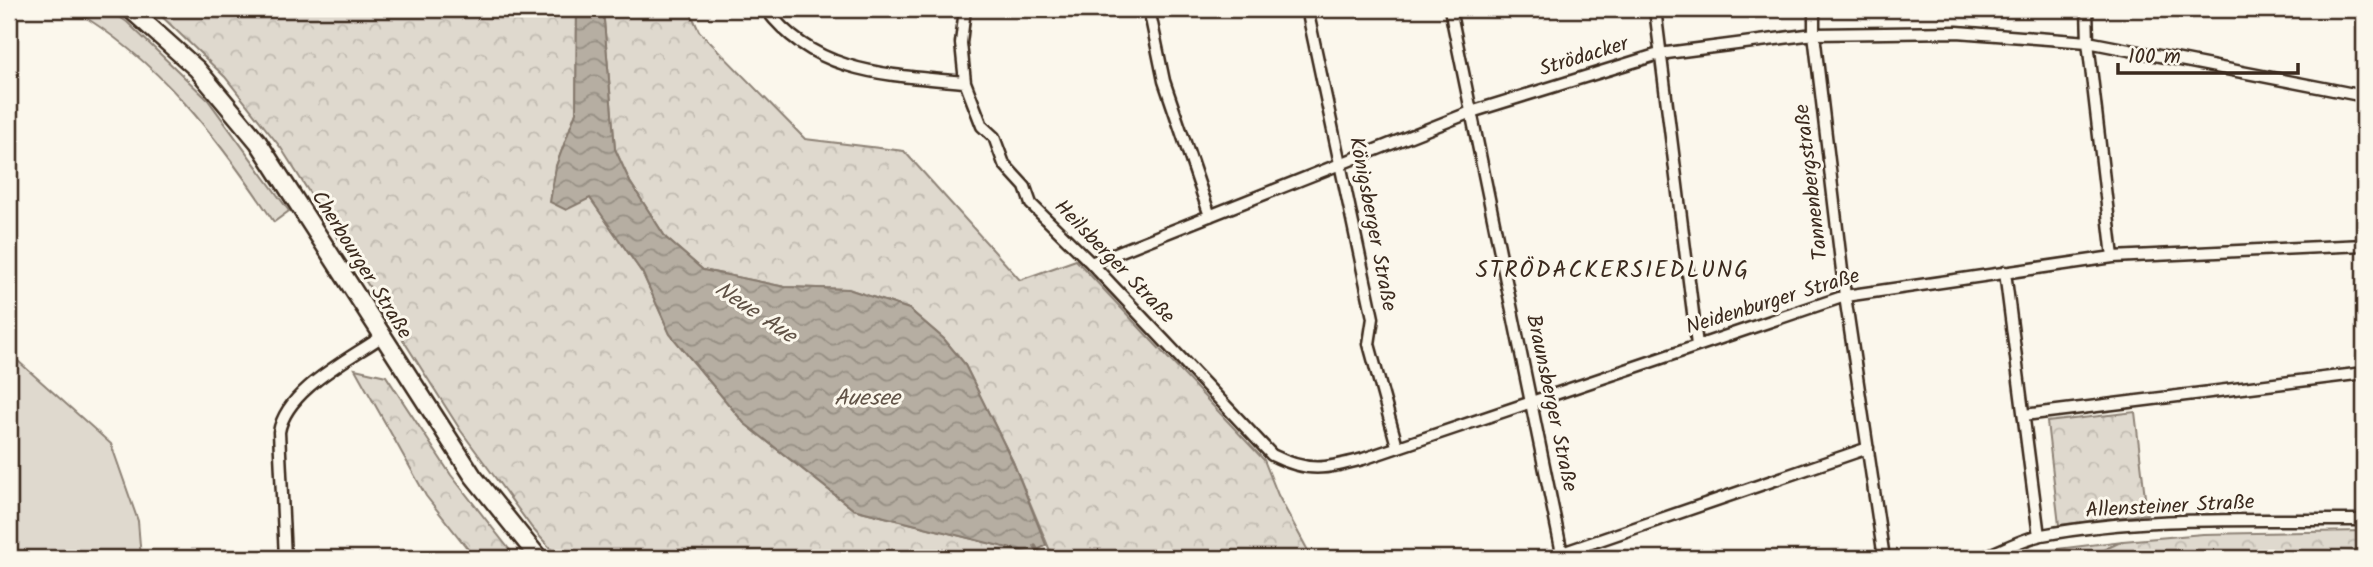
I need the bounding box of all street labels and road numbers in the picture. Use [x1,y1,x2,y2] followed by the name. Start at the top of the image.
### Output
[1535,28,1634,86] street label: Strödacker
[1786,101,1838,262] street label: Tannenbergstraße
[1339,134,1405,315] street label: Königsberger Straße
[302,184,420,346] street label: Cherbourger Straße
[1046,192,1183,332] street label: Heilsberger Straße
[1682,260,1865,344] street label: Neidenburger Straße
[1516,311,1586,495] street label: Braunsberger Straße
[2085,486,2256,528] street label: Allensteiner Straße

